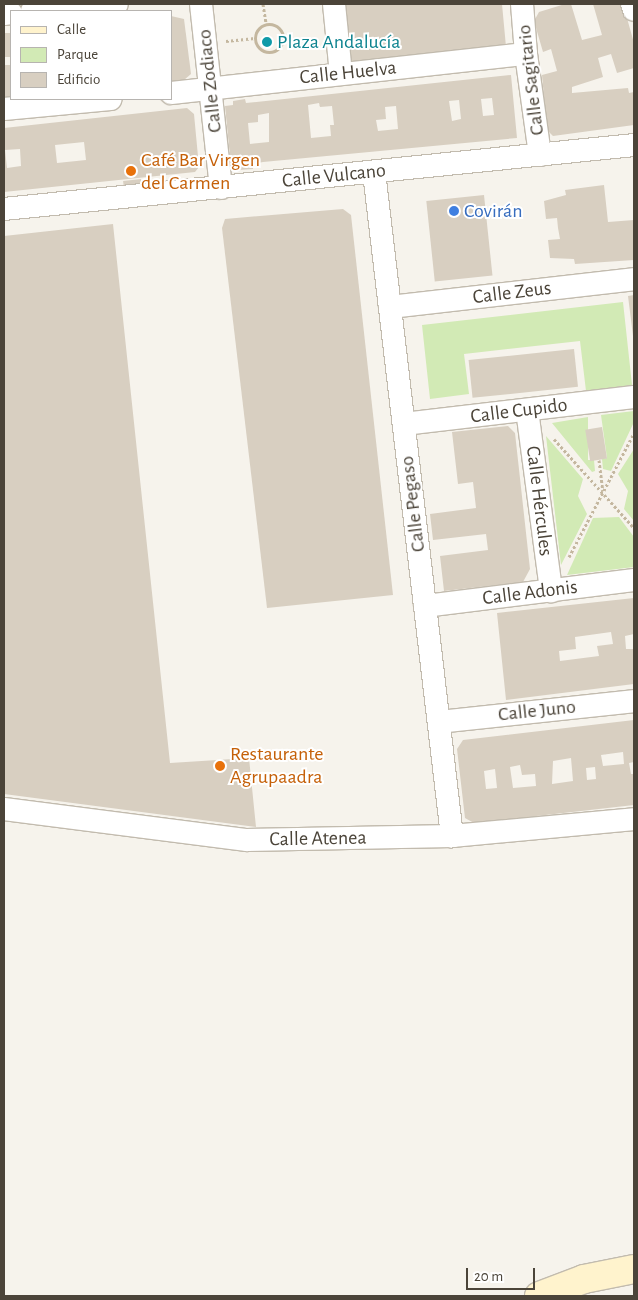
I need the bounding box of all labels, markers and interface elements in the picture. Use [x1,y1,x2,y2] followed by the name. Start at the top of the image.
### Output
[10,10,172,100] legend
[57,22,86,37] text: Calle
[512,23,550,137] street label: Calle Sagitario
[193,28,227,134] street label: Calle Zodiaco
[277,30,401,54] place label: Plaza Andalucía
[261,36,273,48] marker: Plaza Andalucía
[57,47,98,62] text: Parque
[298,56,398,90] street label: Calle Huelva
[57,72,100,87] text: Edificio
[141,148,260,195] place label: Café Bar Virgen del Carmen
[281,159,387,193] street label: Calle Vulcano
[125,165,137,177] marker: Café Bar Virgen del Carmen
[464,199,522,223] place label: Covirán
[448,205,460,217] marker: Covirán
[471,276,553,310] street label: Calle Zeus
[469,393,569,429] street label: Calle Cupido
[520,445,558,557] street label: Calle Hércules
[395,455,431,553] street label: Calle Pegaso
[481,575,579,611] street label: Calle Adonis
[497,695,577,727] street label: Calle Juno
[230,742,324,789] place label: Restaurante Agrupaadra
[214,760,226,772] marker: Restaurante Agrupaadra
[269,826,367,852] street label: Calle Atenea
[468,1258,537,1290] scale bar
[474,1269,503,1284] text: 20 m

